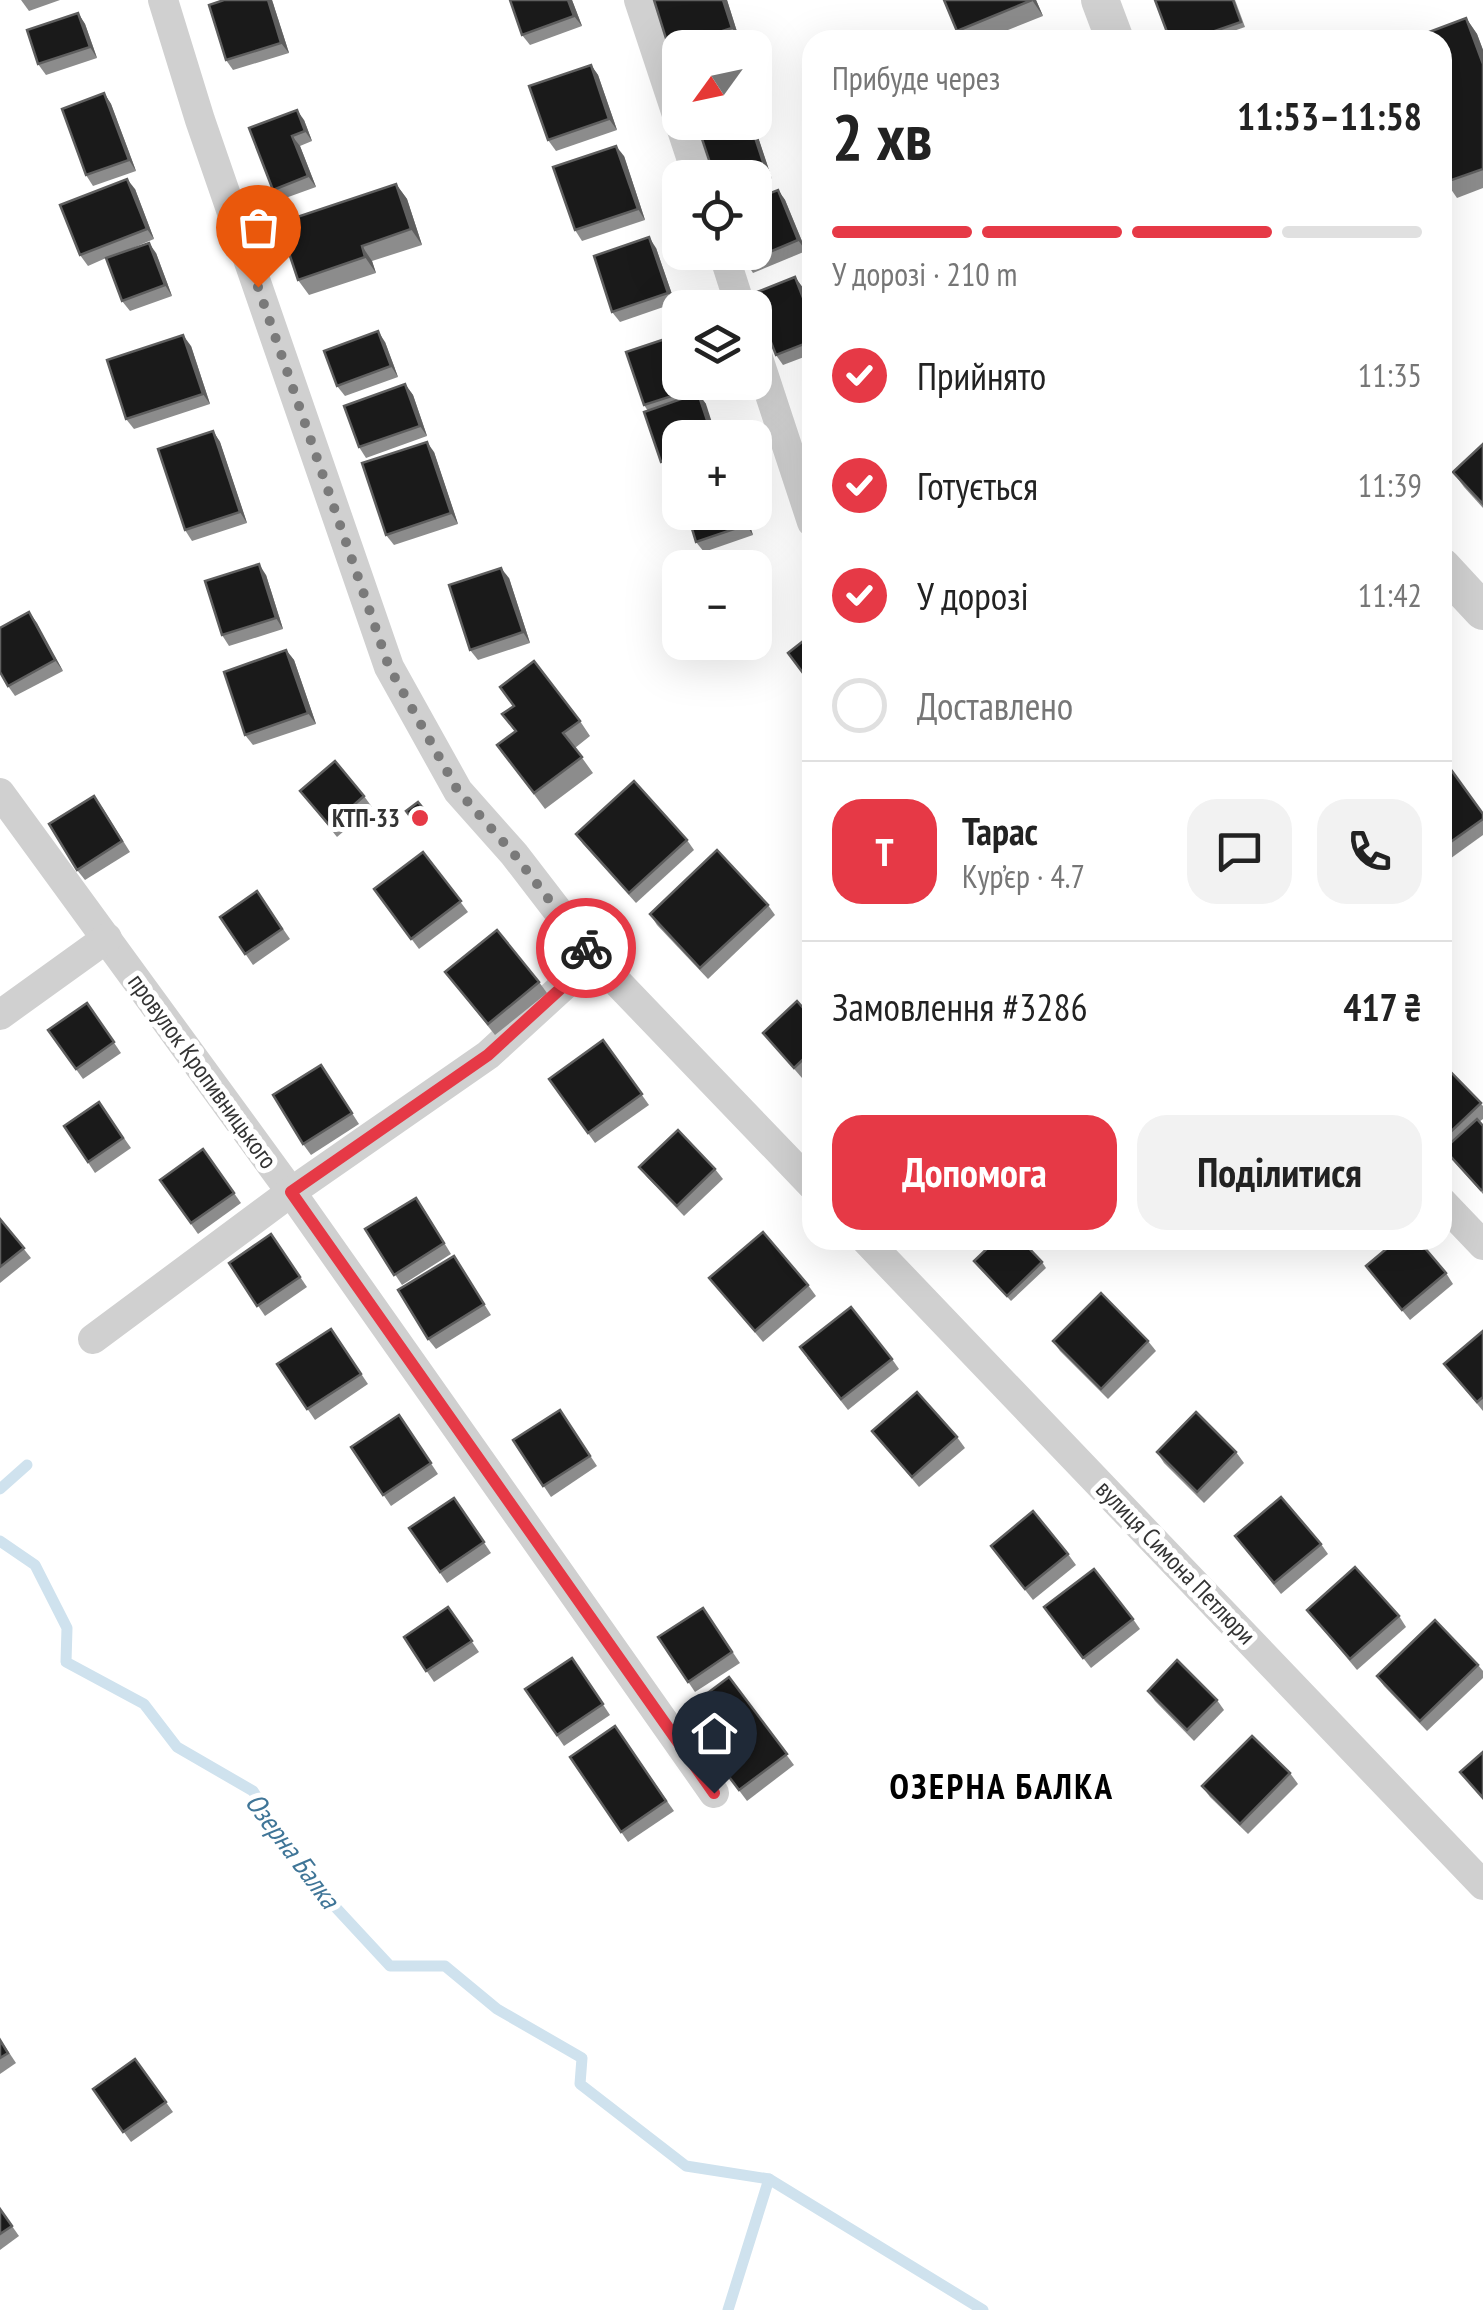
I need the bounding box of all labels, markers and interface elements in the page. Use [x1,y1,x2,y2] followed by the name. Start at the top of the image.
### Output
[662,30,772,140] north arrow
[662,30,772,660] map controls
[832,57,1000,99] text: Прибуде через
[1237,91,1422,140] text: 11:53–11:58
[832,94,932,178] text: 2 хв
[662,160,772,270] button: locate
[216,185,301,288] pin
[231,200,286,255] icon: bag
[832,253,1017,295] text: У дорозі · 210 m
[662,290,772,400] button: layers
[832,348,887,403] icon: check
[917,351,1046,400] text: Прийнято
[1358,354,1422,396] text: 11:35
[662,420,772,530] button: +
[832,458,887,513] icon: check
[917,461,1038,510] text: Готується
[1358,464,1422,506] text: 11:39
[662,550,772,660] button: −
[832,568,887,623] icon: check
[917,571,1029,620] text: У дорозі
[1358,574,1422,616] text: 11:42
[917,681,1073,730] text: Доставлено
[1187,799,1292,904] button: chat
[1317,799,1422,904] button: phone
[332,802,400,834] place label: КТП-33
[962,806,1038,855] text: Тарас
[409,807,431,829] marker: КТП-33
[875,827,894,876] text: Т
[962,855,1085,897] text: Кур’єр · 4.7
[536,898,636,998] courier
[559,921,614,976] icon: bike
[121,967,285,1175] street label: провулок Кропивницького
[832,982,1088,1031] text: Замовлення #3286
[1343,982,1422,1031] text: 417 ₴
[832,1115,1117,1230] button: Допомога
[1137,1115,1422,1230] button: Поділитися
[1089,1473,1263,1651] street label: вулиця Симона Петлюри
[672,1691,757,1794] pin
[687,1706,742,1761] icon: home
[889,1763,1115,1809] district label: ОЗЕРНА БАЛКА
[238,1785,350,1917] water label: Озерна Балка

